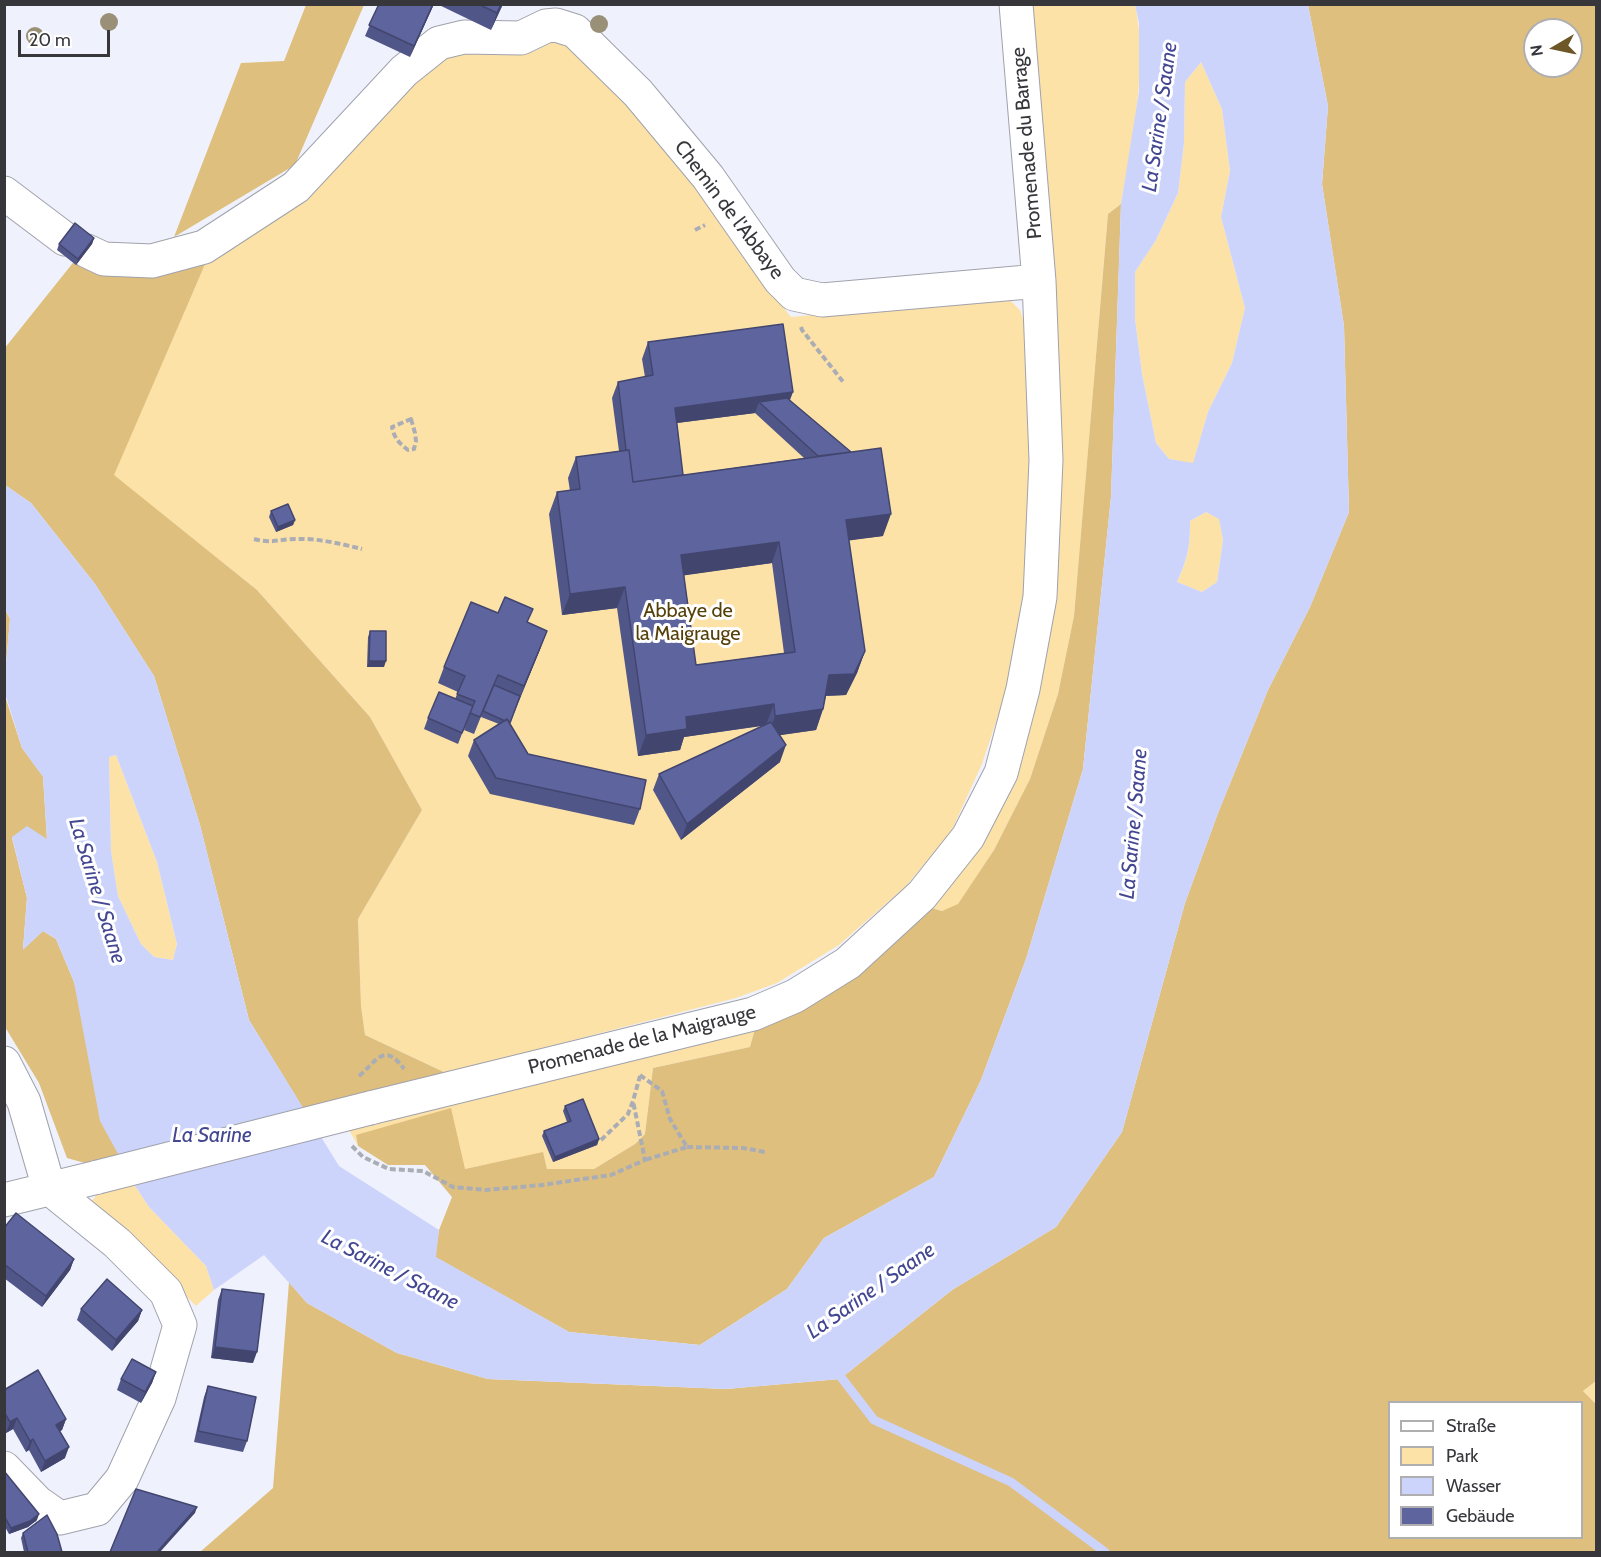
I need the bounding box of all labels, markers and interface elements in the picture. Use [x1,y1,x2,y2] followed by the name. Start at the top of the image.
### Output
[21,18,112,56] scale bar
[1523,18,1583,78] north arrow
[29,29,71,51] text: 20 m
[1137,41,1183,193] water label: La Sarine / Saane
[1526,44,1547,58] text: N
[1007,46,1047,240] street label: Promenade du Barrage
[669,136,789,284] street label: Chemin de l'Abbaye
[635,599,741,646] park label: Abbaye de la Maigrauge
[1115,748,1153,900] water label: La Sarine / Saane
[63,815,131,967] water label: La Sarine / Saane
[526,1000,758,1080] street label: Promenade de la Maigrauge
[172,1123,252,1149] water label: La Sarine
[317,1225,463,1315] water label: La Sarine / Saane
[802,1237,940,1345] water label: La Sarine / Saane
[1388,1401,1583,1539] legend
[1446,1415,1496,1437] text: Straße
[1446,1445,1478,1467] text: Park
[1446,1475,1501,1497] text: Wasser
[1446,1505,1515,1527] text: Gebäude

